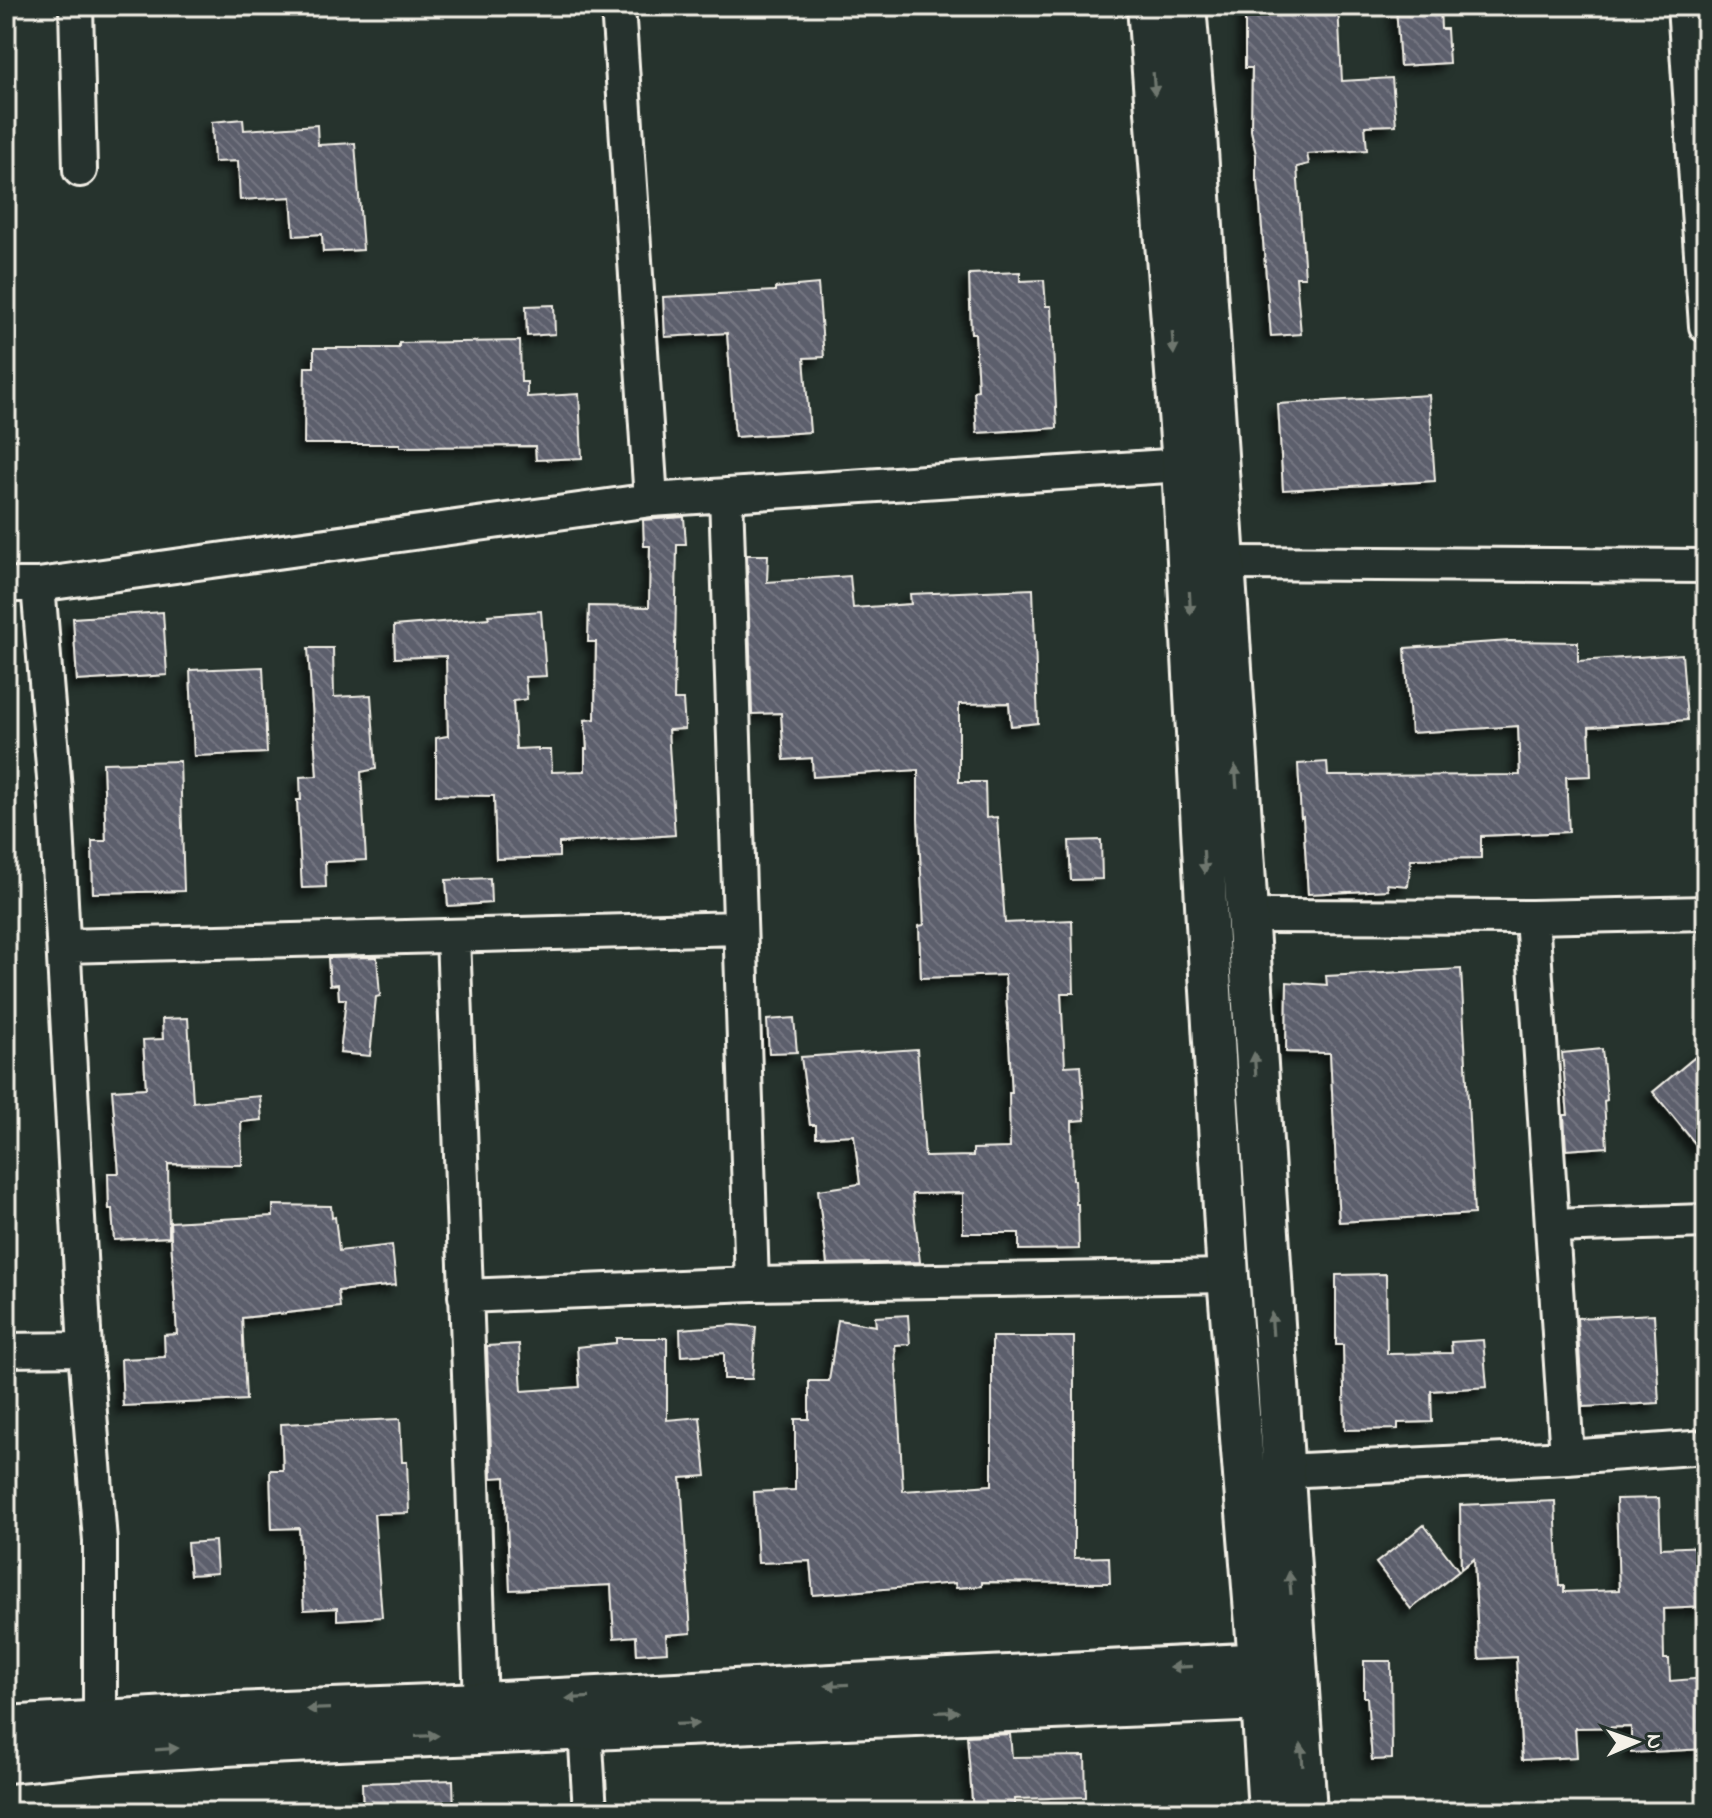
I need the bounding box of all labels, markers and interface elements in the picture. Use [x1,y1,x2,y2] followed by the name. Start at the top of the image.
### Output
[1148,72,1161,97] one-way arrow
[1167,331,1180,356] one-way arrow
[1184,590,1197,615] one-way arrow
[1229,764,1242,789] one-way arrow
[1197,850,1210,875] one-way arrow
[1248,1051,1261,1076] one-way arrow
[1265,1311,1278,1336] one-way arrow
[1283,1570,1296,1595] one-way arrow
[1168,1661,1193,1674] one-way arrow
[824,1679,849,1692] one-way arrow
[565,1692,590,1705] one-way arrow
[1596,1702,1676,1782] north arrow
[305,1703,330,1716] one-way arrow
[935,1706,960,1719] one-way arrow
[675,1717,700,1730] one-way arrow
[415,1730,440,1743] one-way arrow
[1637,1733,1669,1749] text: N
[155,1742,180,1755] one-way arrow
[1295,1742,1308,1767] one-way arrow

